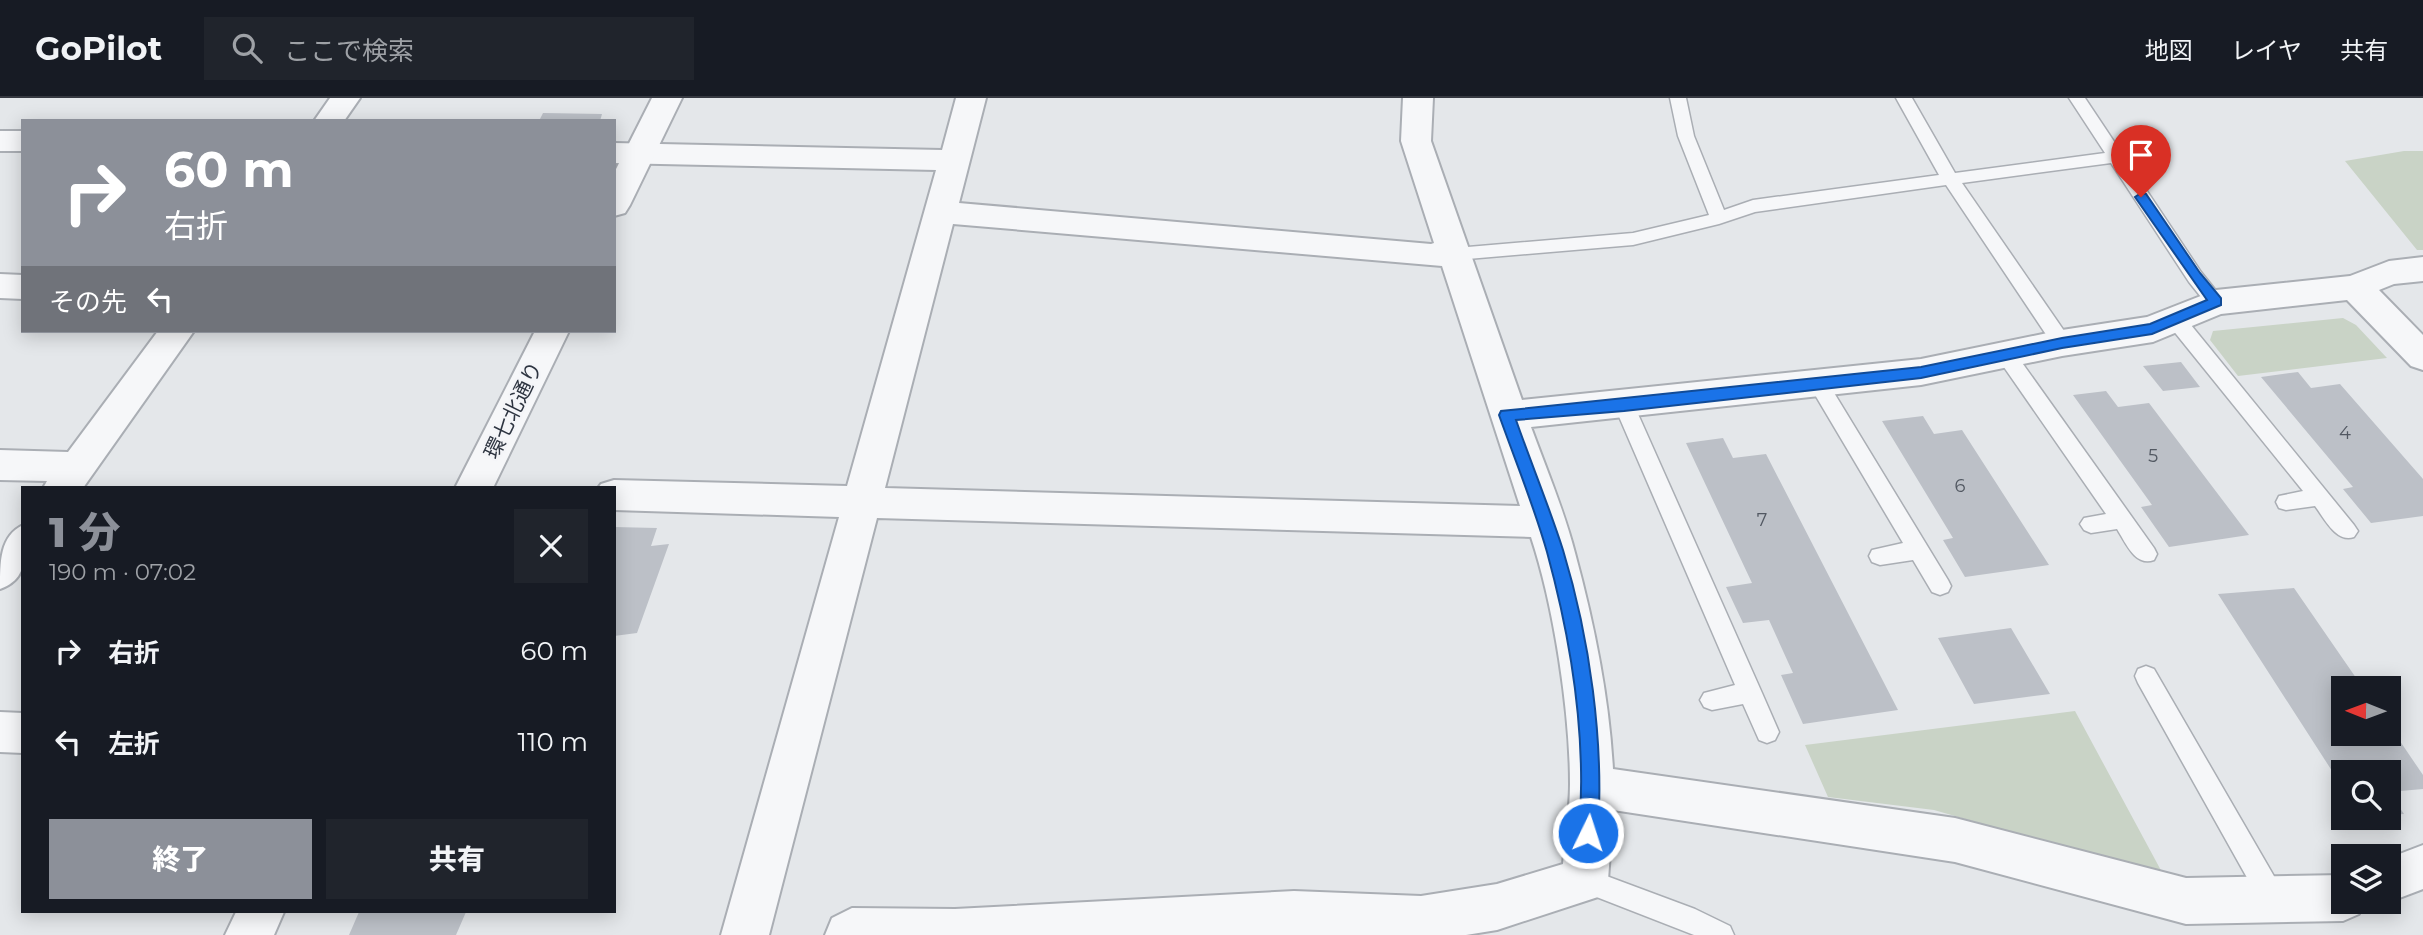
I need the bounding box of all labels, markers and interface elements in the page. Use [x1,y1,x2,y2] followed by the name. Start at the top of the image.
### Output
[204,17,694,80] search box
[35,28,162,68] text: GoPilot
[228,29,266,67] icon: search
[284,35,414,67] text: ここで検索
[2145,36,2193,65] text: 地図
[2231,36,2302,65] text: レイヤ
[2340,36,2388,65] text: 共有
[2111,125,2171,197] pin
[2122,136,2160,174] icon: arrive
[164,140,294,199] text: 60 m
[49,147,140,238] icon: right
[164,206,228,245] text: 右折
[141,280,179,318] icon: left
[49,286,127,318] text: その先
[479,357,547,463] street label: 環七北通り
[2339,422,2351,444] house number: 4
[2148,445,2158,467] house number: 5
[1955,475,1966,497] house number: 6
[49,506,120,558] text: 1 分
[514,509,588,583] button: close
[1757,509,1767,531] house number: 7
[49,558,196,586] text: 190 m · 07:02
[49,632,87,670] icon: right
[521,635,588,667] text: 60 m
[108,637,160,669] text: 右折
[2331,676,2401,746] north arrow
[2331,676,2401,914] map controls
[49,723,87,761] icon: left
[518,726,588,758] text: 110 m
[108,728,160,760] text: 左折
[2331,760,2401,830] button: search
[1551,796,1625,870] position arrow
[49,819,312,899] button: 終了
[326,819,588,899] button: 共有
[2331,844,2401,914] button: layers

